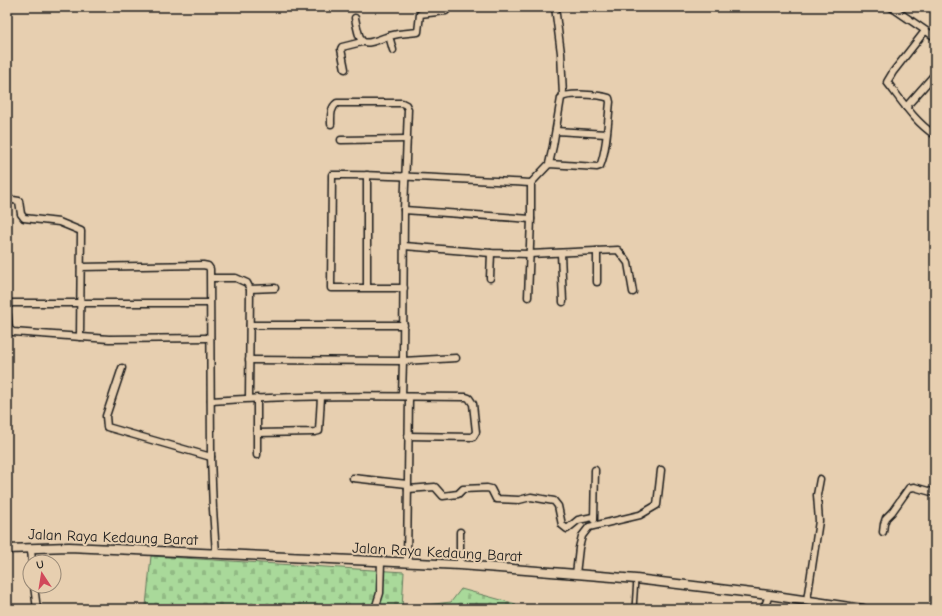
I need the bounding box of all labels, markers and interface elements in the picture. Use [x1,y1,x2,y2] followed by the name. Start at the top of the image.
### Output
[28,525,199,549] street label: Jalan Raya Kedaung Barat
[352,539,523,565] street label: Jalan Raya Kedaung Barat
[22,554,62,594] north arrow
[35,558,45,572] text: U

